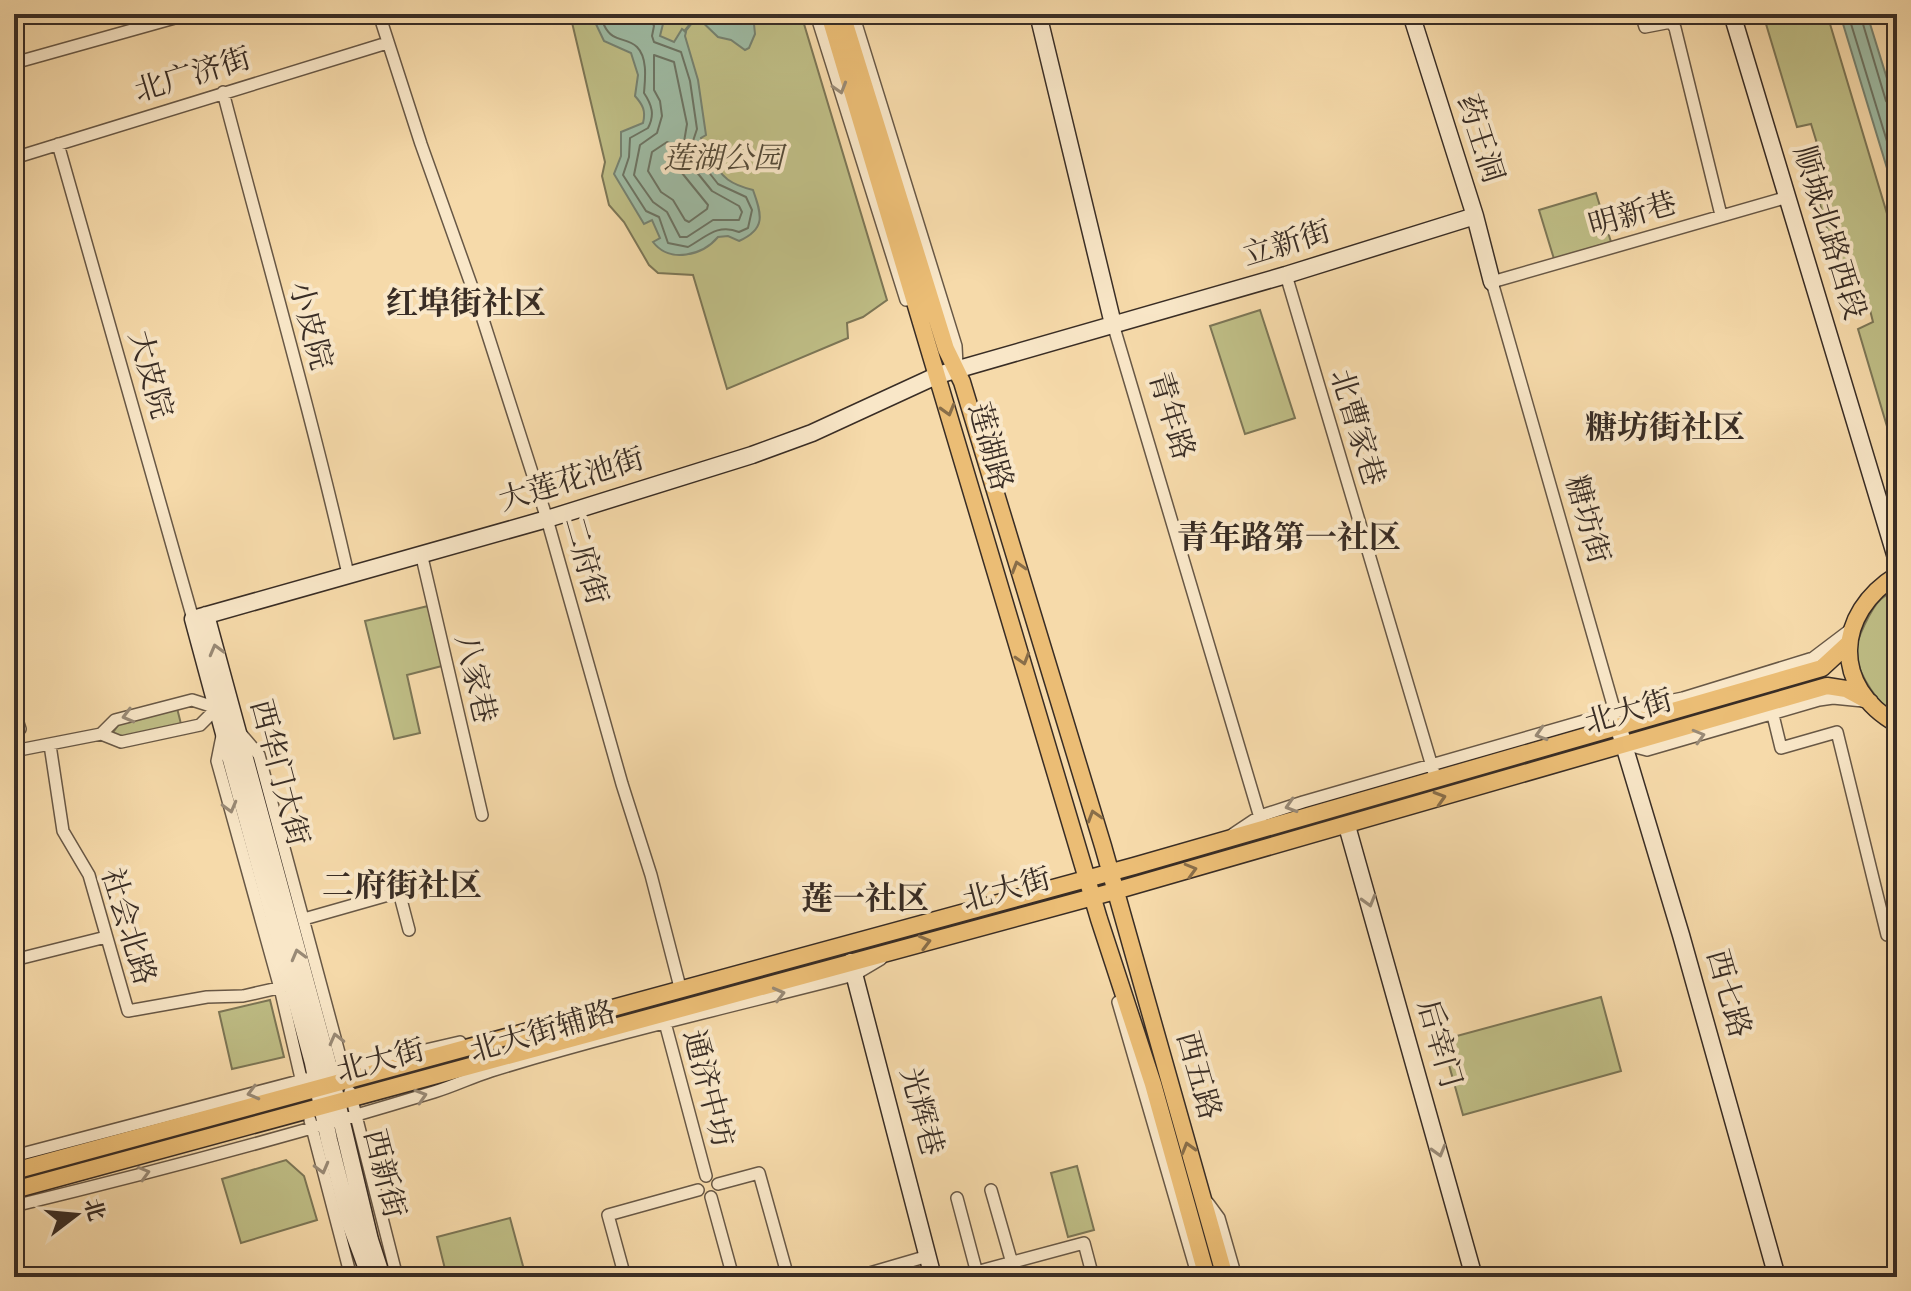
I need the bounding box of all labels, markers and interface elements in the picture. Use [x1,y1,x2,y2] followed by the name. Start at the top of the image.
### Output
[130,41,255,108] street label: 北广济街
[831,81,847,95] one-way arrow
[1451,91,1510,186] street label: 药王洞
[663,142,787,175] park label: 莲湖公园
[1787,142,1872,323] street label: 顺城北路西段
[1585,186,1680,243] street label: 明新巷
[1239,215,1334,273] street label: 立新街
[283,278,338,373] street label: 小皮院
[386,286,546,322] district label: 红埠街社区
[122,327,179,422] street label: 大皮院
[1324,365,1391,490] street label: 北曹家巷
[1142,368,1200,463] street label: 青年路
[962,399,1019,494] street label: 莲湖路
[939,403,955,417] one-way arrow
[1585,410,1745,446] district label: 糖坊街社区
[495,442,648,517] street label: 大莲花池街
[1559,472,1616,567] street label: 糖坊街
[557,513,614,608] street label: 二府街
[1177,520,1401,556] district label: 青年路第一社区
[1011,561,1027,575] one-way arrow
[449,631,502,726] street label: 八家巷
[208,643,225,657] one-way arrow
[1014,652,1030,666] one-way arrow
[1581,684,1676,740] street label: 北大街
[244,696,315,849] street label: 西华门大街
[122,707,136,724] one-way arrow
[1534,725,1548,741] one-way arrow
[1692,728,1706,745] one-way arrow
[1433,791,1447,807] one-way arrow
[1285,797,1298,813] one-way arrow
[220,800,237,814] one-way arrow
[1087,810,1103,823] one-way arrow
[959,863,1054,917] street label: 北大街
[1183,863,1197,879] one-way arrow
[95,864,162,989] street label: 社会北路
[322,868,482,904] district label: 二府街社区
[801,881,929,917] district label: 莲一社区
[1359,893,1376,907] one-way arrow
[918,934,932,951] one-way arrow
[1700,946,1757,1041] street label: 西七路
[291,948,308,962] one-way arrow
[771,987,785,1004] one-way arrow
[466,995,619,1068] street label: 北大街辅路
[1411,996,1468,1091] street label: 后宰门
[677,1026,740,1151] street label: 通济中坊
[1170,1028,1227,1123] street label: 西五路
[329,1032,346,1046] one-way arrow
[333,1034,428,1088] street label: 北大街
[894,1064,949,1159] street label: 光辉巷
[247,1084,261,1101] one-way arrow
[414,1089,428,1105] one-way arrow
[358,1126,411,1221] street label: 西新街
[1181,1142,1198,1156] one-way arrow
[1430,1144,1446,1158] one-way arrow
[313,1160,330,1174] one-way arrow
[136,1166,150,1183] one-way arrow
[36,1175,116,1255] north arrow
[80,1196,108,1224] text: 北

